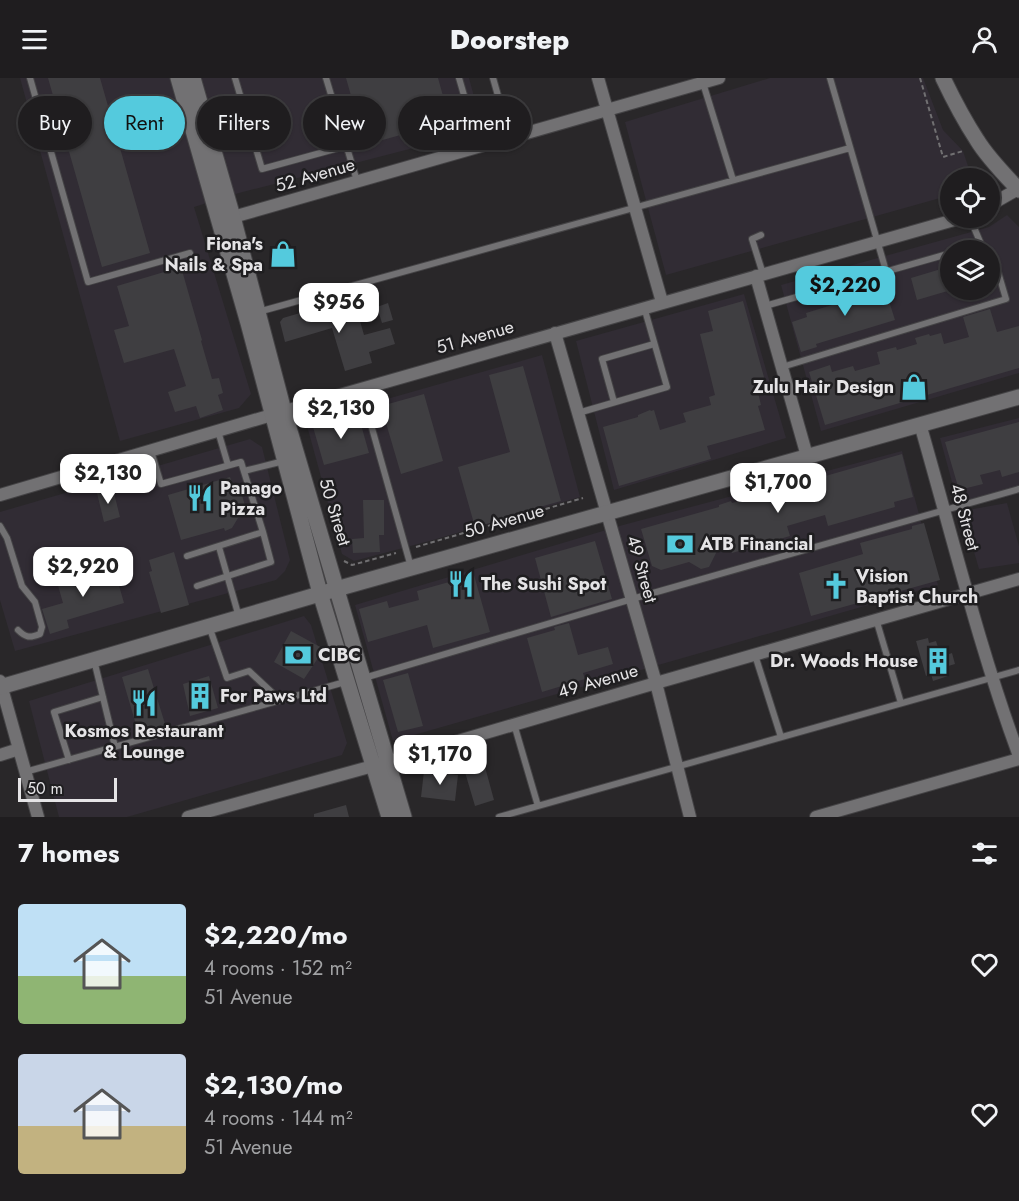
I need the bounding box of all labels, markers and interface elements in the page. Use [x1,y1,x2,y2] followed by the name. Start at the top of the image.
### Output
[450,20,569,59] text: Doorstep
[18,23,51,56] icon: menu
[968,23,1001,56] icon: person
[18,96,92,150] chip: Buy
[104,96,185,150] chip: Rent
[197,96,291,150] chip: Filters
[303,96,386,150] chip: New
[398,96,531,150] chip: Apartment
[272,151,358,199] street label: 52 Avenue
[940,168,1000,300] map controls
[940,168,1000,228] button: locate
[165,231,263,278] place label: Fiona's Nails & Spa
[268,239,298,269] shop icon: Fiona's Nails & Spa
[940,240,1000,300] button: layers
[796,266,894,317] pin: $2,220
[809,271,881,300] text: $2,220
[303,283,375,334] pin: $956
[313,288,365,317] text: $956
[433,314,517,360] street label: 51 Avenue
[899,372,929,402] shop icon: Zulu Hair Design
[753,374,894,400] place label: Zulu Hair Design
[292,389,390,440] pin: $2,130
[307,394,375,423] text: $2,130
[59,454,157,505] pin: $2,130
[74,459,142,488] text: $2,130
[729,463,827,514] pin: $1,700
[744,468,812,497] text: $1,700
[220,475,282,522] place label: Panago Pizza
[312,475,358,550] street label: 50 Street
[944,480,987,554] street label: 48 Street
[185,483,215,513] restaurant icon: Panago Pizza
[461,497,547,545] street label: 50 Avenue
[665,529,695,559] bank icon: ATB Financial
[699,531,813,557] place label: ATB Financial
[620,532,664,606] street label: 49 Street
[34,547,132,598] pin: $2,920
[47,552,119,581] text: $2,920
[855,563,978,610] place label: Vision Baptist Church
[446,569,476,599] restaurant icon: The Sushi Spot
[481,571,606,597] place label: The Sushi Spot
[821,571,851,601] church icon: Vision Baptist Church
[283,640,313,670] bank icon: CIBC
[318,642,361,668] place label: CIBC
[923,646,953,676] building icon: Dr. Woods House
[770,648,918,674] place label: Dr. Woods House
[555,657,641,705] street label: 49 Avenue
[185,681,215,711] building icon: For Paws Ltd
[220,683,327,709] place label: For Paws Ltd
[129,688,159,718] restaurant icon: Kosmos Restaurant & Lounge
[65,718,224,765] place label: Kosmos Restaurant & Lounge
[391,735,489,786] pin: $1,170
[408,740,472,769] text: $1,170
[18,775,117,802] scale bar
[27,777,63,800] text: 50 m
[18,834,120,872] text: 7 homes
[968,837,1001,870] icon: filters
[204,916,348,954] text: $2,220/mo
[66,928,138,1000] icon: home
[968,948,1001,981] icon: heart
[204,954,352,983] text: 4 rooms · 152 m²
[204,983,293,1012] text: 51 Avenue
[204,1066,343,1104] text: $2,130/mo
[66,1078,138,1150] icon: home
[968,1098,1001,1131] icon: heart
[204,1104,353,1133] text: 4 rooms · 144 m²
[204,1133,293,1162] text: 51 Avenue

